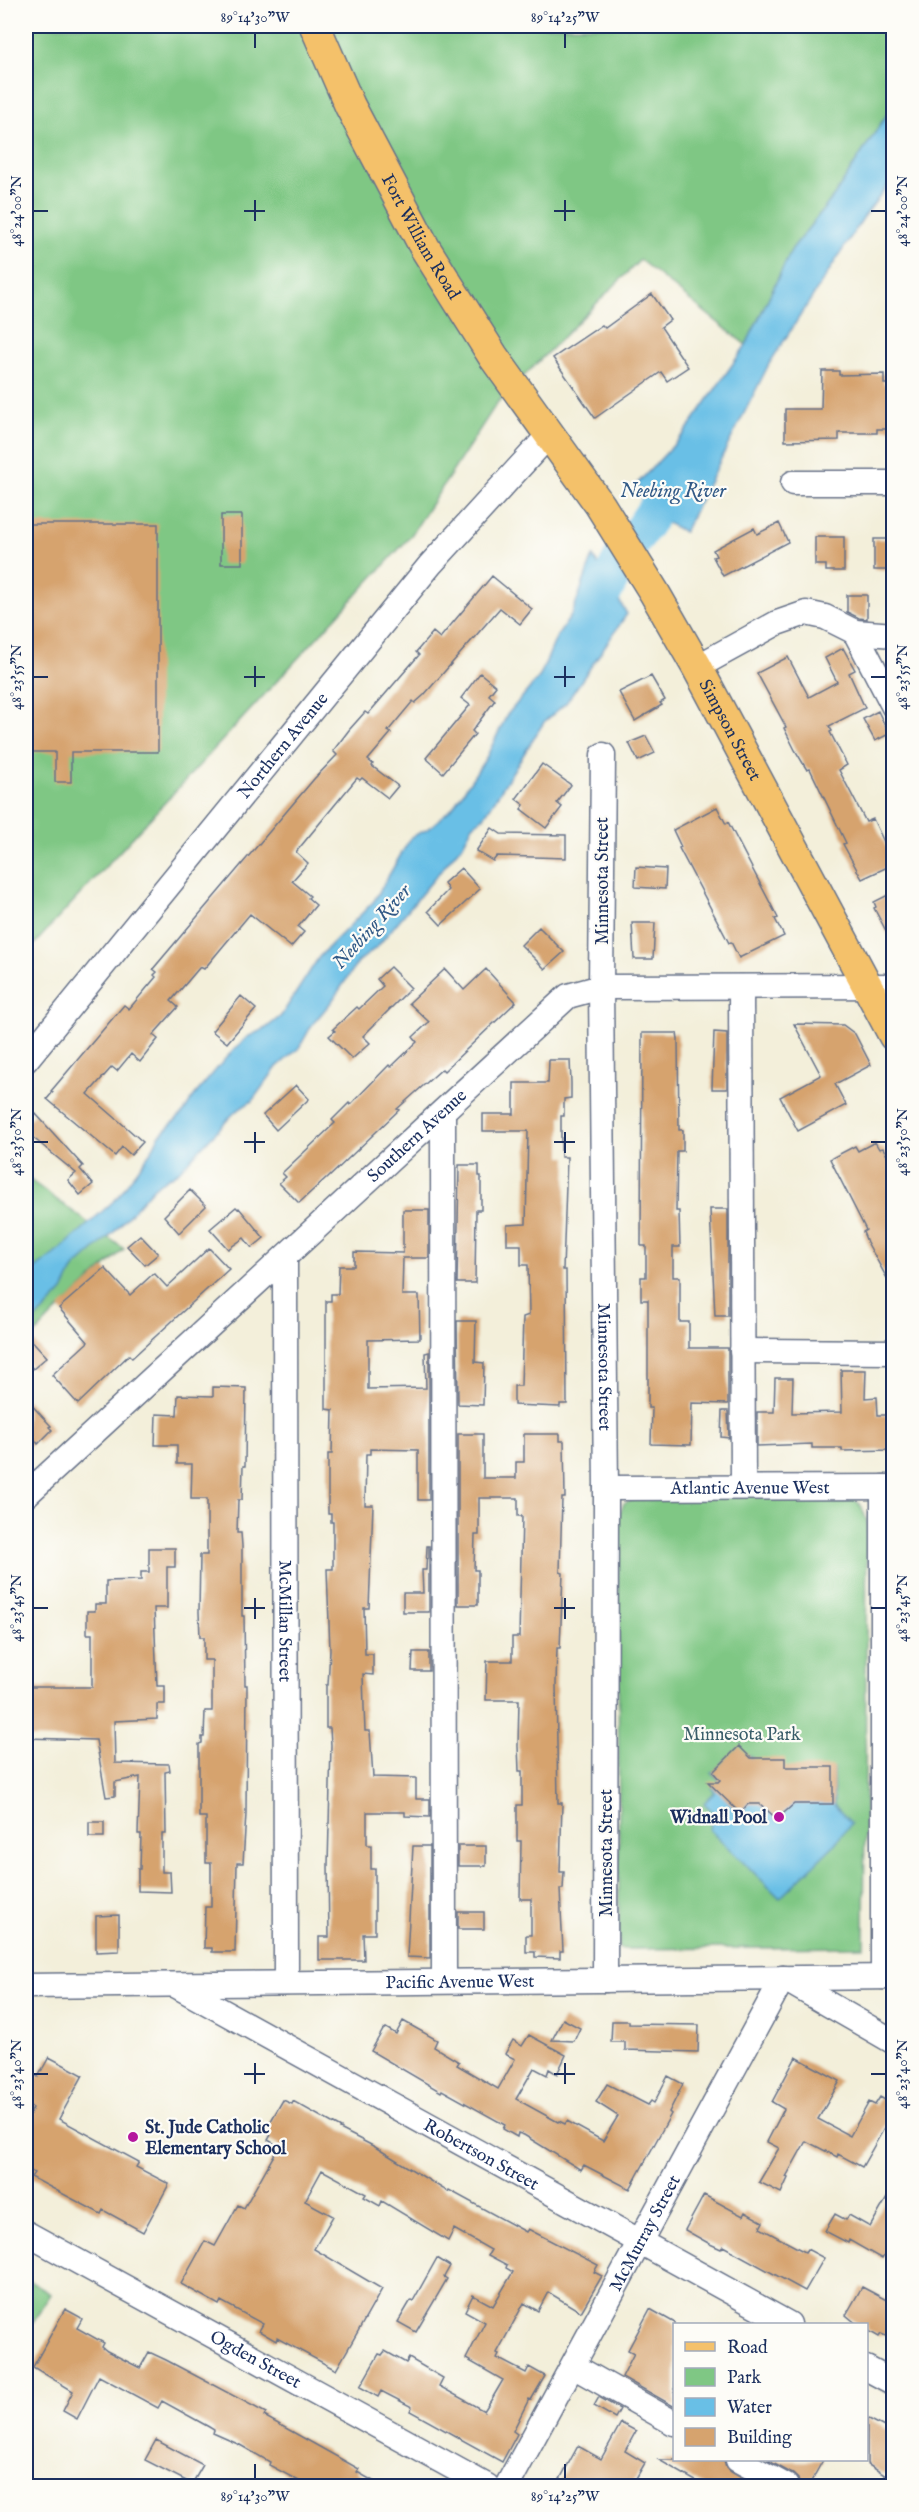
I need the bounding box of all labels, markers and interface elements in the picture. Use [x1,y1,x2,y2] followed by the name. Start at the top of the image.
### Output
[221,8,290,27] text: 89°14'30"W
[531,8,600,27] text: 89°14'25"W
[375,171,465,305] street label: Fort William Road
[7,175,26,247] text: 48°24'00"N
[893,175,912,247] text: 48°24'00"N
[620,479,727,505] water label: Neebing River
[7,644,26,710] text: 48°23'55"N
[893,644,912,710] text: 48°23'55"N
[693,676,766,785] street label: Simpson Street
[234,689,334,804] street label: Northern Avenue
[592,817,615,945] street label: Minnesota Street
[327,878,418,975] water label: Neebing River
[363,1085,472,1188] street label: Southern Avenue
[7,1108,26,1176] text: 48°23'50"N
[893,1108,912,1176] text: 48°23'50"N
[591,1303,615,1431] street label: Minnesota Street
[669,1477,830,1501] street label: Atlantic Avenue West
[272,1560,296,1682] street label: McMillan Street
[7,1574,26,1642] text: 48°23'45"N
[893,1574,912,1642] text: 48°23'45"N
[683,1724,801,1747] park label: Minnesota Park
[596,1789,619,1917] street label: Minnesota Street
[669,1807,768,1830] place label: Widnall Pool
[772,1810,786,1824] marker: Widnall Pool
[385,1971,535,1995] street label: Pacific Avenue West
[7,2039,26,2109] text: 48°23'40"N
[893,2039,912,2109] text: 48°23'40"N
[419,2114,542,2197] street label: Robertson Street
[145,2117,287,2161] place label: St. Jude Catholic Elementary School
[126,2130,140,2144] marker: St. Jude Catholic Elementary School
[605,2172,687,2296] street label: McMurray Street
[673,2323,868,2461] legend
[205,2326,305,2395] street label: Ogden Street
[727,2337,768,2360] text: Road
[727,2367,762,2390] text: Park
[727,2397,772,2420] text: Water
[727,2427,792,2450] text: Building
[221,2487,290,2506] text: 89°14'30"W
[531,2487,600,2506] text: 89°14'25"W

